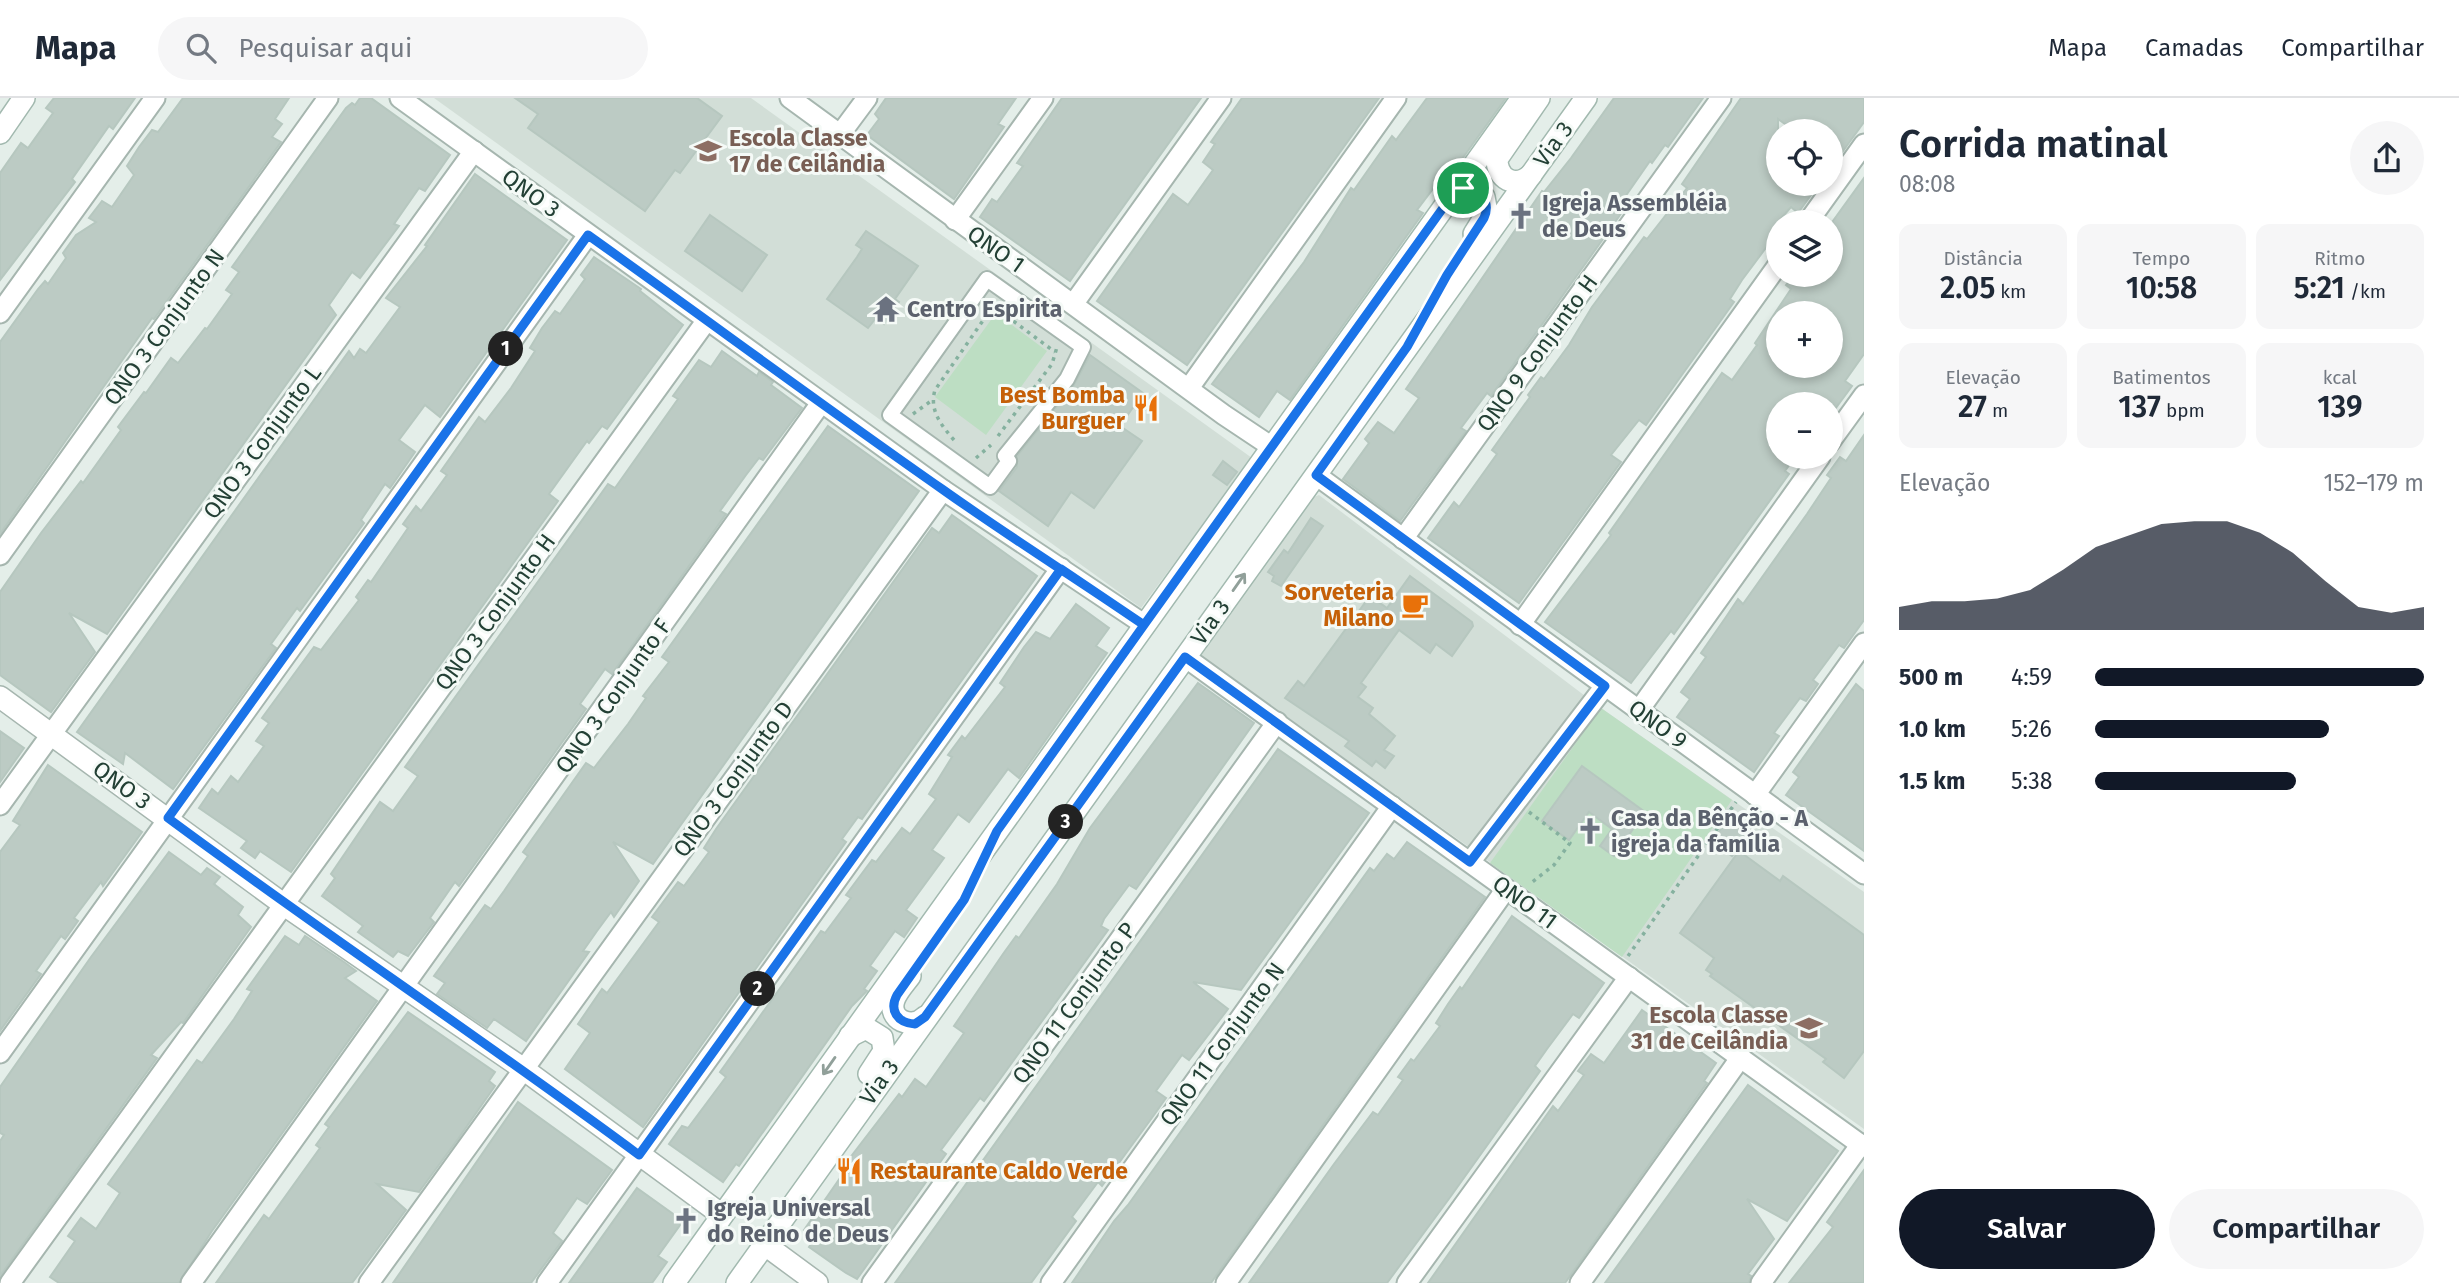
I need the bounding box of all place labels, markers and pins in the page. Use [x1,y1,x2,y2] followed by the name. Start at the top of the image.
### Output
[729,124,885,178] place label: Escola Classe 17 de Ceilândia
[693,136,723,166] school or university icon: Escola Classe 17 de Ceilândia
[1433,158,1493,218] pin
[1542,189,1727,243] place label: Igreja Assembléia de Deus
[1506,201,1536,231] church icon: Igreja Assembléia de Deus
[871,294,901,324] temple icon: Centro Espirita
[907,295,1062,323] place label: Centro Espirita
[489,331,524,366] pin: 1
[1000,381,1126,435] place label: Best Bomba Burguer
[1131,393,1161,423] restaurant icon: Best Bomba Burguer
[1284,578,1394,632] place label: Sorveteria Milano
[1400,590,1430,620] cafe icon: Sorveteria Milano
[1048,804,1084,840] pin: 3
[1611,804,1808,858] place label: Casa da Bênção - A igreja da família
[1575,816,1605,846] church icon: Casa da Bênção - A igreja da família
[740,972,776,1006] pin: 2
[1630,1001,1788,1055] place label: Escola Classe 31 de Ceilândia
[1794,1013,1824,1043] school or university icon: Escola Classe 31 de Ceilândia
[834,1156,864,1186] restaurant icon: Restaurante Caldo Verde
[870,1157,1128,1185] place label: Restaurante Caldo Verde
[707,1194,889,1248] place label: Igreja Universal do Reino de Deus
[671,1206,701,1236] church icon: Igreja Universal do Reino de Deus

